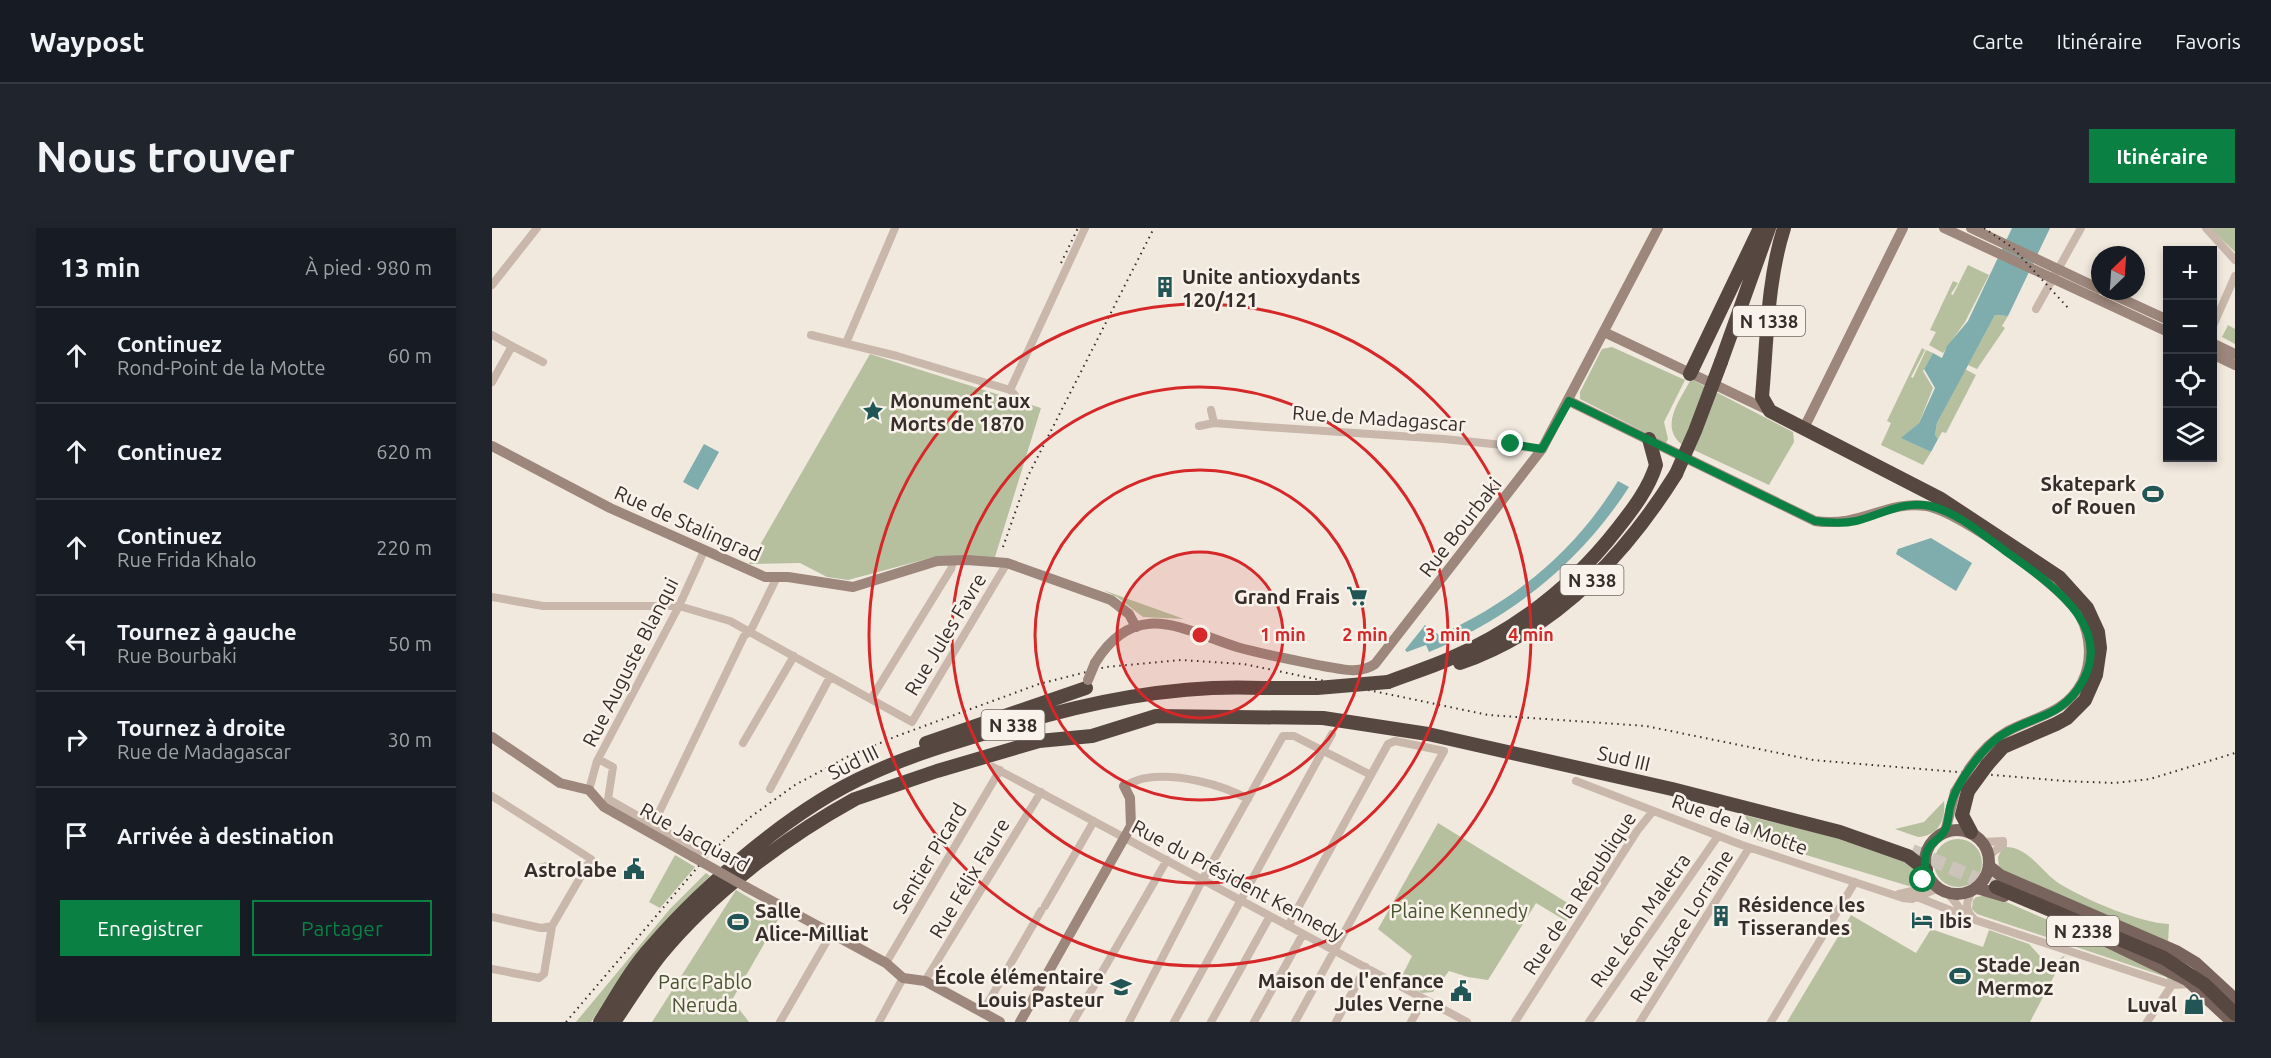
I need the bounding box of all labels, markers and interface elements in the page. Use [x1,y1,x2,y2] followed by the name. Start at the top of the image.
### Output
[30,26,144,57] text: Waypost
[1972,29,2024,53] text: Carte
[2057,29,2142,53] text: Itinéraire
[2175,29,2241,53] text: Favoris
[2089,129,2235,183] button: Itinéraire
[36,133,295,180] text: Nous trouver
[2091,246,2145,300] north arrow
[2163,246,2217,462] map controls
[2163,246,2217,300] button: +
[60,253,140,282] text: 13 min
[305,256,432,279] text: À pied · 980 m
[1182,265,1361,311] place label: Unite antioxydants 120/121
[1153,275,1177,299] building icon: Unite antioxydants 120/121
[2163,300,2217,354] button: −
[1733,306,1805,336] road number: N 1338
[117,331,222,356] text: Continuez
[60,339,93,372] icon: ahead
[388,344,432,367] text: 60 m
[2163,354,2217,408] button: locate
[117,356,325,379] text: Rond-Point de la Motte
[890,389,1031,435] place label: Monument aux Morts de 1870
[861,399,885,423] place icon: Monument aux Morts de 1870
[1291,400,1467,436] street label: Rue de Madagascar
[2163,408,2217,462] button: layers
[1497,430,1523,456] route end
[60,435,93,468] icon: ahead
[117,439,222,464] text: Continuez
[376,440,432,463] text: 620 m
[2041,472,2136,518] place label: Skatepark of Rouen
[1414,473,1506,581] street label: Rue Bourbaki
[611,480,765,566] street label: Rue de Stalingrad
[2141,482,2165,506] sports icon: Skatepark of Rouen
[117,523,222,548] text: Continuez
[60,531,93,564] icon: ahead
[376,536,432,559] text: 220 m
[117,548,257,571] text: Rue Frida Khalo
[1560,565,1624,595] road number: N 338
[899,569,991,699] street label: Rue Jules Favre
[577,574,683,750] street label: Rue Auguste Blanqui
[1345,584,1369,608] supermarket icon: Grand Frais
[1234,585,1340,608] place label: Grand Frais
[117,619,297,644] text: Tournez à gauche
[1260,624,1306,644] text: 1 min
[1342,624,1388,644] text: 2 min
[1425,624,1471,644] text: 3 min
[1508,624,1554,644] text: 4 min
[1190,625,1210,645] centre of rings
[60,627,93,660] icon: left
[388,632,432,655] text: 50 m
[117,644,237,667] text: Rue Bourbaki
[982,710,1044,740] road number: N 338
[117,715,286,740] text: Tournez à droite
[60,723,93,756] icon: right
[388,728,432,751] text: 30 m
[117,740,291,763] text: Rue de Madagascar
[824,740,882,784] street label: Sud III
[1595,741,1653,775] street label: Sud III
[1669,789,1811,859] street label: Rue de la Motte
[636,797,754,877] street label: Rue Jacquard
[887,799,971,917] street label: Sentier Picard
[1518,807,1640,979] street label: Rue de la République
[924,814,1014,942] street label: Rue Félix Faure
[1128,814,1348,946] street label: Rue du Président Kennedy
[60,819,93,852] icon: arrive
[117,823,334,848] text: Arrivée à destination
[1625,845,1737,1007] street label: Rue Alsace Lorraine
[1585,849,1695,991] street label: Rue Léon Maletra
[622,857,646,881] public building icon: Astrolabe
[524,858,617,881] place label: Astrolabe
[1909,866,1935,892] route start
[1738,893,1865,939] place label: Résidence les Tisserandes
[755,899,869,945] place label: Salle Alice-Milliat
[1390,899,1528,922] park label: Plaine Kennedy
[60,900,240,956] button: Enregistrer
[252,900,432,956] button: Partager
[1709,904,1733,928] building icon: Résidence les Tisserandes
[1910,908,1934,932] hotel icon: Ibis
[1939,909,1972,932] place label: Ibis
[726,910,750,934] sports icon: Salle Alice-Milliat
[2047,916,2119,946] road number: N 2338
[1977,953,2080,999] place label: Stade Jean Mermoz
[935,964,1105,1011] place label: École élémentaire Louis Pasteur
[1948,964,1972,988] sports icon: Stade Jean Mermoz
[1258,969,1444,1015] place label: Maison de l'enfance Jules Verne
[658,970,752,1016] park label: Parc Pablo Neruda
[1109,975,1133,999] school or university icon: École élémentaire Louis Pasteur
[1449,979,1473,1003] public building icon: Maison de l'enfance Jules Verne
[2182,992,2206,1016] shop icon: Luval
[2127,993,2177,1016] place label: Luval

